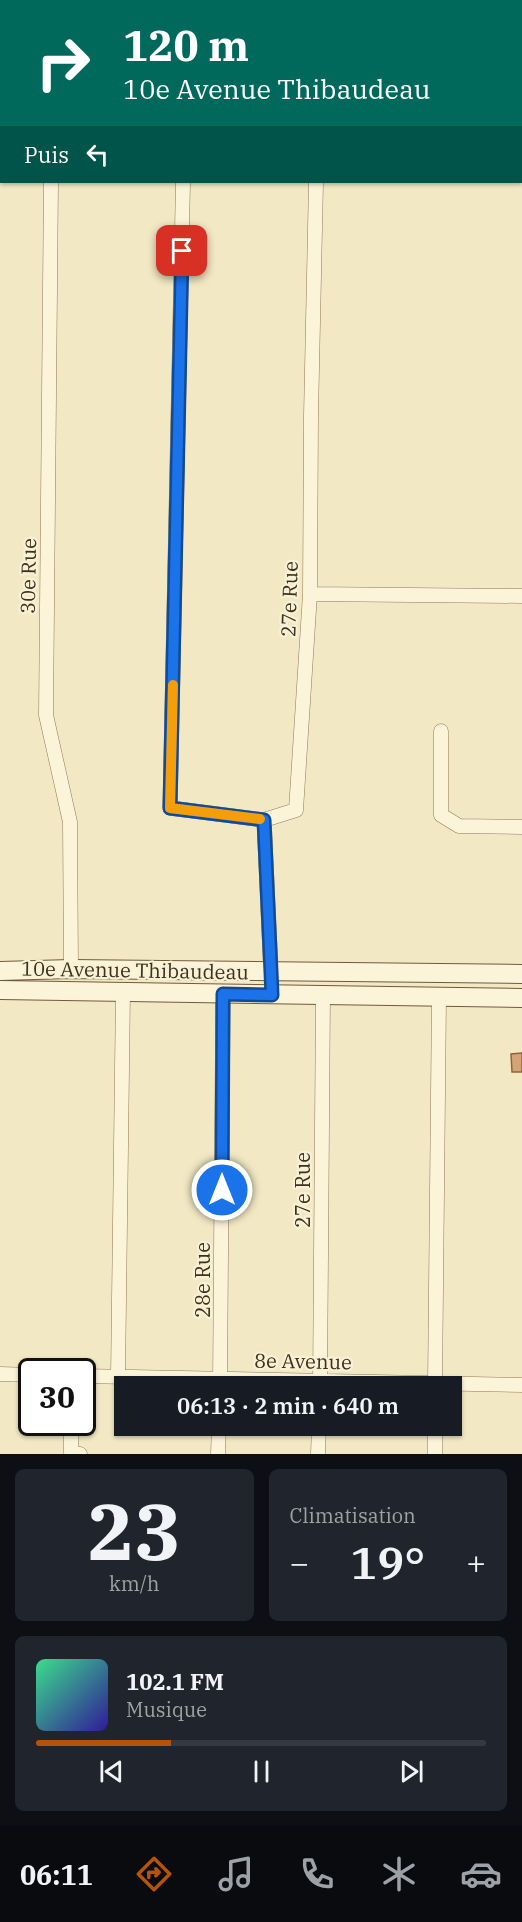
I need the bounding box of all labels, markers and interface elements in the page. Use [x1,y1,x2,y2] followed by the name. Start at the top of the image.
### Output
[123,18,249,73] text: 120 m
[24,24,102,102] icon: right
[123,71,430,106] text: 10e Avenue Thibaudeau
[81,138,114,171] icon: left
[24,140,69,169] text: Puis
[156,225,207,276] pin
[165,234,198,267] icon: arrive
[14,538,42,614] street label: 30e Rue
[274,561,304,637] street label: 27e Rue
[21,955,249,985] street label: 10e Avenue Thibaudeau
[289,1152,316,1228] street label: 27e Rue
[190,1158,254,1222] position arrow
[189,1242,216,1318] street label: 28e Rue
[254,1347,352,1375] street label: 8e Avenue
[18,1358,96,1436] speed limit sign: 30
[177,1391,399,1420] text: 06:13 · 2 min · 640 m
[87,1480,181,1581] text: 23
[290,1502,416,1529] text: Climatisation
[350,1533,425,1591] text: 19°
[290,1541,309,1584] text: −
[466,1541,486,1584] text: +
[109,1570,160,1597] text: km/h
[126,1667,224,1696] text: 102.1 FM
[126,1696,207,1723] text: Musique
[95,1755,128,1788] icon: previous
[245,1755,278,1788] icon: pause
[395,1755,428,1788] icon: next
[133,1853,175,1895] icon: directions
[215,1853,257,1895] icon: music
[296,1853,338,1895] icon: phone
[378,1853,420,1895] icon: climate
[460,1853,502,1895] icon: car
[20,1857,93,1892] text: 06:11

